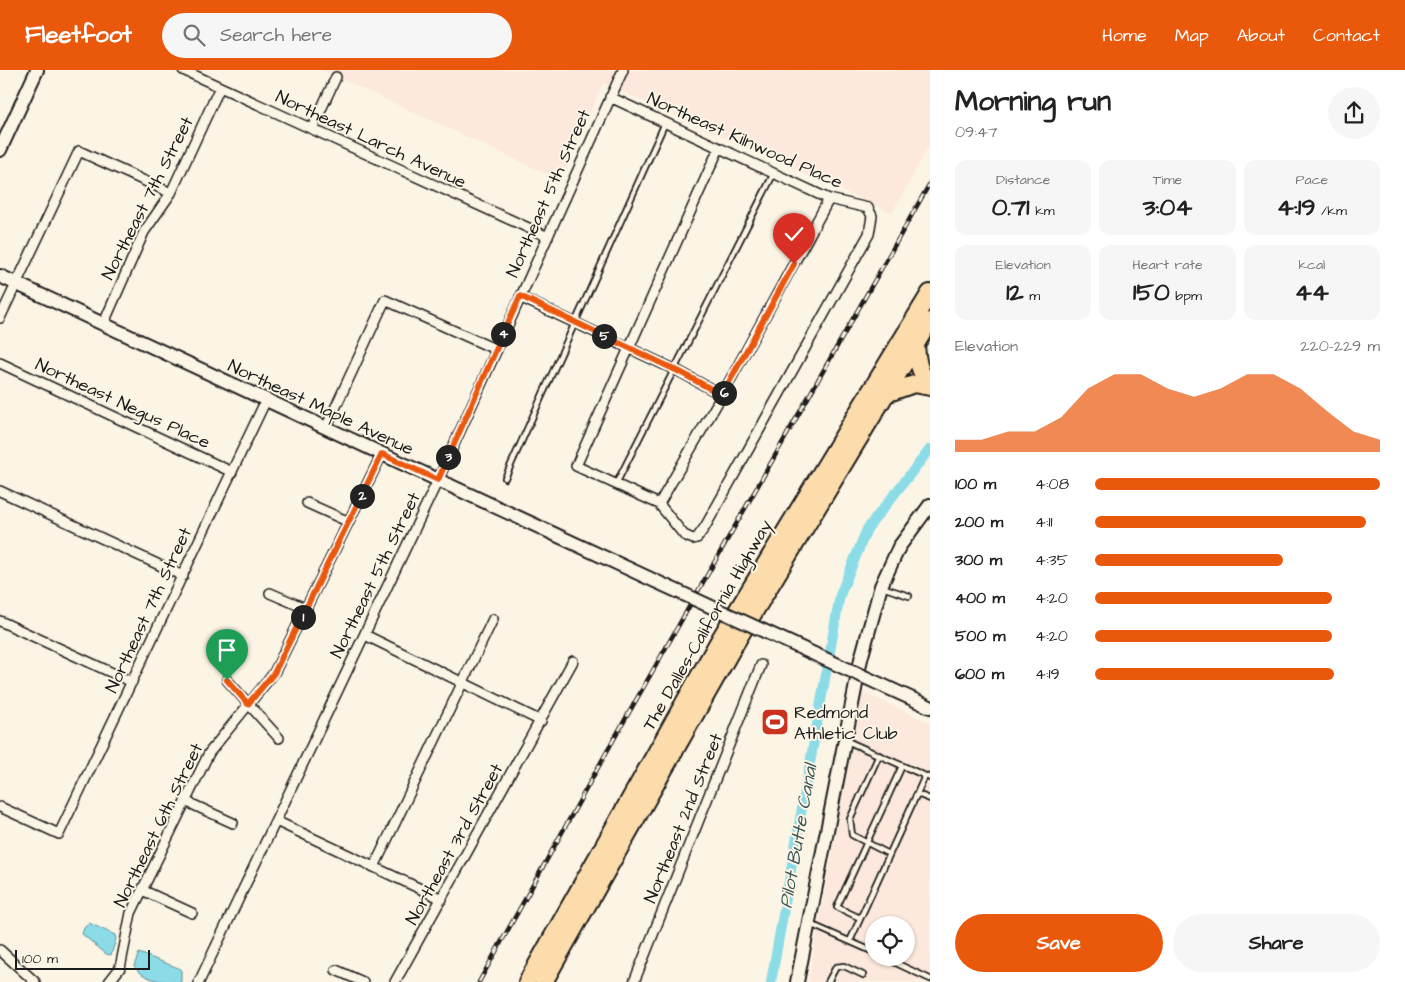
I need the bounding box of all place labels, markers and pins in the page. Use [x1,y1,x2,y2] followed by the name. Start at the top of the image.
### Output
[773,213,815,264] pin
[490,322,516,346] pin: 4
[592,324,616,348] pin: 5
[712,380,736,406] pin: 6
[436,444,460,470] pin: 3
[350,484,374,508] pin: 2
[290,604,316,630] pin: 1
[206,629,248,680] pin
[794,700,898,746] place label: Redmond Athletic Club
[760,707,790,737] sports icon: Redmond Athletic Club

